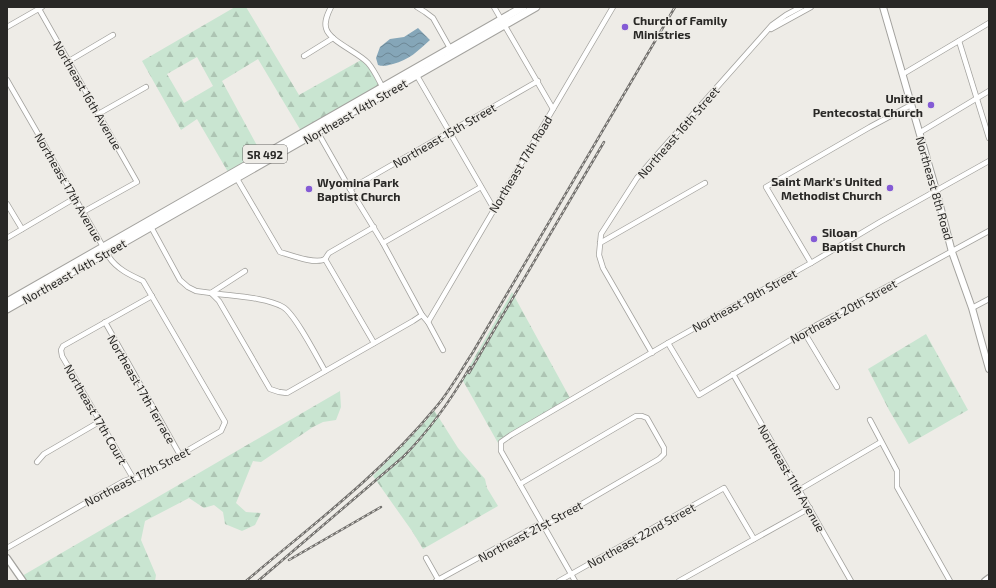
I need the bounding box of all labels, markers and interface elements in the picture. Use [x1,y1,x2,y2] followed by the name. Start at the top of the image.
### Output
[633,13,727,41] place label: Church of Family Ministries
[620,22,630,32] marker: Church of Family Ministries
[51,38,125,152] street label: Northeast 16th Avenue
[301,75,410,146] street label: Northeast 14th Street
[634,83,722,181] street label: Northeast 16th Street
[813,91,923,119] place label: United Pentecostal Church
[390,100,498,170] street label: Northeast 15th Street
[926,100,936,110] marker: United Pentecostal Church
[485,113,555,215] street label: Northeast 17th Road
[32,130,106,244] street label: Northeast 17th Avenue
[914,135,956,241] street label: Northeast 8th Road
[243,145,287,163] road number: SR 492
[771,174,882,202] place label: Saint Mark's United Methodist Church
[317,175,401,203] place label: Wyomina Park Baptist Church
[885,183,895,193] marker: Saint Mark's United Methodist Church
[304,184,314,194] marker: Wyomina Park Baptist Church
[822,225,906,253] place label: Siloan Baptist Church
[809,234,819,244] marker: Siloan Baptist Church
[20,235,129,306] street label: Northeast 14th Street
[689,265,799,335] street label: Northeast 19th Street
[787,276,899,346] street label: Northeast 20th Street
[105,332,179,446] street label: Northeast 17th Terrace
[62,362,131,467] street label: Northeast 17th Court
[756,422,828,534] street label: Northeast 11th Avenue
[82,443,192,509] street label: Northeast 17th Street
[475,497,585,564] street label: Northeast 21st Street
[585,499,698,571] street label: Northeast 22nd Street

